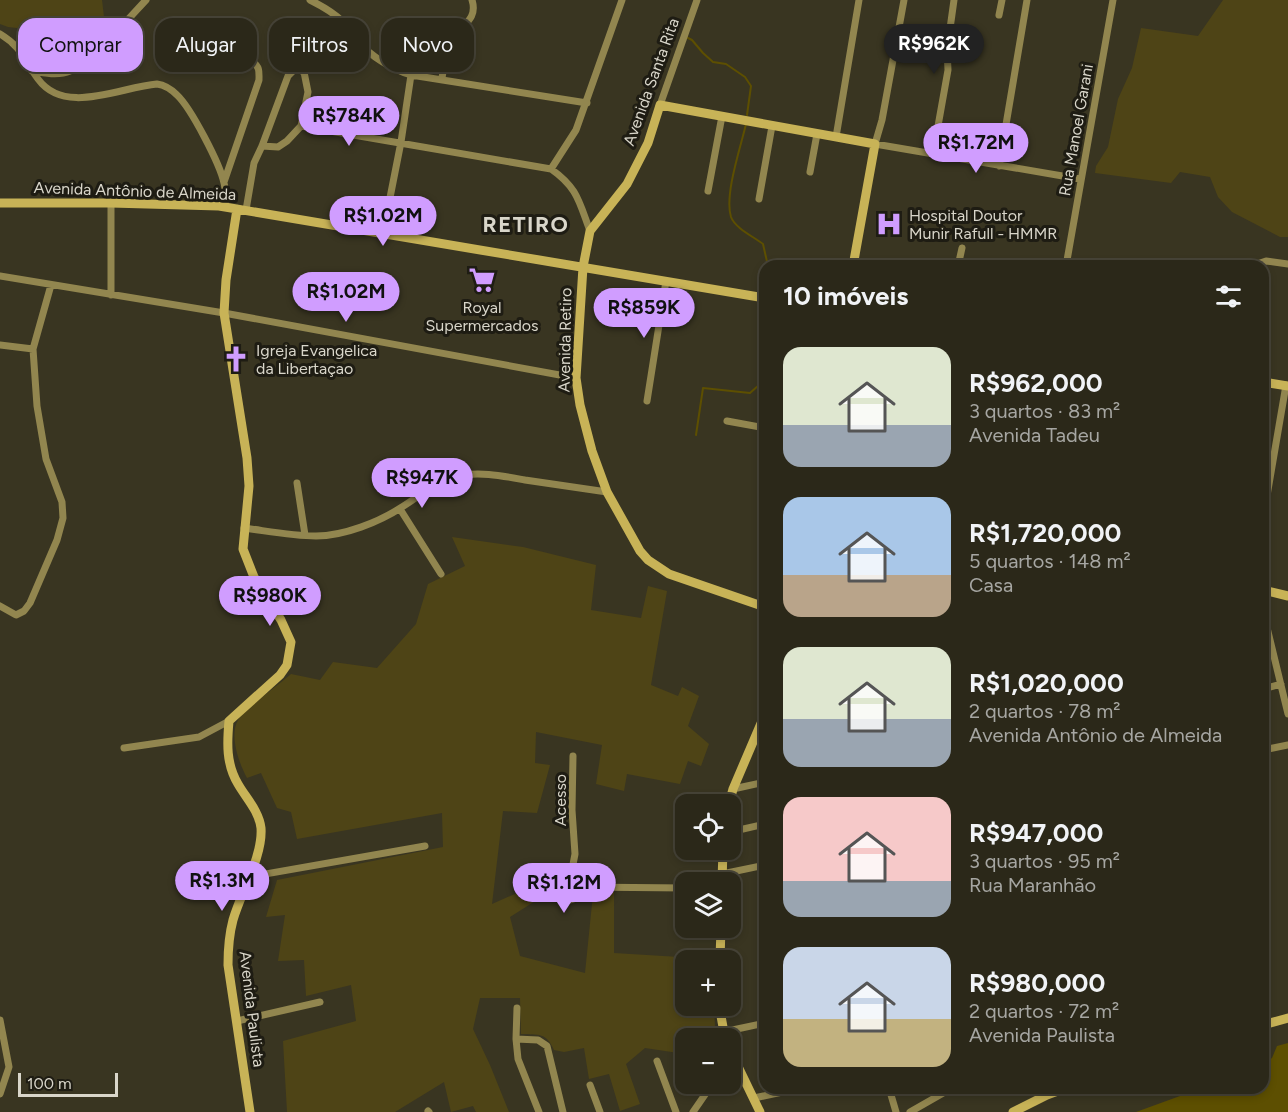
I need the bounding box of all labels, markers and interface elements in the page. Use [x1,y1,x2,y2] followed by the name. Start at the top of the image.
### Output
[619,16,683,148] street label: Avenida Santa Rita
[18,18,143,72] chip: Comprar
[155,18,257,72] chip: Alugar
[269,18,369,72] chip: Filtros
[381,18,474,72] chip: Novo
[885,24,983,75] pin: R$962K
[898,31,970,55] text: R$962K
[1055,63,1097,197] street label: Rua Manoel Garani
[300,96,398,147] pin: R$784K
[312,103,386,127] text: R$784K
[921,123,1031,174] pin: R$1.72M
[937,130,1015,154] text: R$1.72M
[33,178,237,204] street label: Avenida Antônio de Almeida
[328,196,438,247] pin: R$1.02M
[343,203,423,227] text: R$1.02M
[909,206,1057,243] place label: Hospital Doutor Munir Rafull - HMMR
[874,209,904,239] hospital icon: Hospital Doutor Munir Rafull - HMMR
[483,211,569,238] district label: RETIRO
[467,265,497,295] supermarket icon: Royal Supermercados
[291,272,401,323] pin: R$1.02M
[306,279,386,303] text: R$1.02M
[783,280,908,312] text: 10 imóveis
[1212,280,1245,313] icon: filters
[555,287,575,393] street label: Avenida Retiro
[595,288,693,339] pin: R$859K
[608,295,680,319] text: R$859K
[425,298,539,335] place label: Royal Supermercados
[256,341,377,378] place label: Igreja Evangelica da Libertaçao
[221,344,251,374] church icon: Igreja Evangelica da Libertaçao
[969,367,1103,399] text: R$962,000
[831,371,903,443] icon: home
[969,399,1120,423] text: 3 quartos · 83 m²
[969,423,1100,447] text: Avenida Tadeu
[373,458,471,509] pin: R$947K
[386,465,458,489] text: R$947K
[969,517,1121,549] text: R$1,720,000
[831,521,903,593] icon: home
[969,549,1131,573] text: 5 quartos · 148 m²
[969,573,1013,597] text: Casa
[221,576,319,627] pin: R$980K
[233,583,307,607] text: R$980K
[969,667,1124,699] text: R$1,020,000
[831,671,903,743] icon: home
[969,699,1120,723] text: 2 quartos · 78 m²
[969,723,1222,747] text: Avenida Antônio de Almeida
[551,774,570,826] street label: Acesso
[675,794,741,1094] map controls
[675,794,741,860] button: locate
[969,817,1103,849] text: R$947,000
[831,821,903,893] icon: home
[969,849,1120,873] text: 3 quartos · 95 m²
[173,861,271,912] pin: R$1.3M
[509,863,619,914] pin: R$1.12M
[189,868,255,892] text: R$1.3M
[527,870,601,894] text: R$1.12M
[675,872,741,938] button: layers
[969,873,1096,897] text: Rua Maranhão
[235,950,269,1068] street label: Avenida Paulista
[675,950,741,1016] button: +
[969,967,1105,999] text: R$980,000
[831,971,903,1043] icon: home
[969,999,1119,1023] text: 2 quartos · 72 m²
[969,1023,1115,1047] text: Avenida Paulista
[675,1028,741,1094] button: −
[18,1070,118,1098] scale bar
[27,1074,72,1093] text: 100 m

